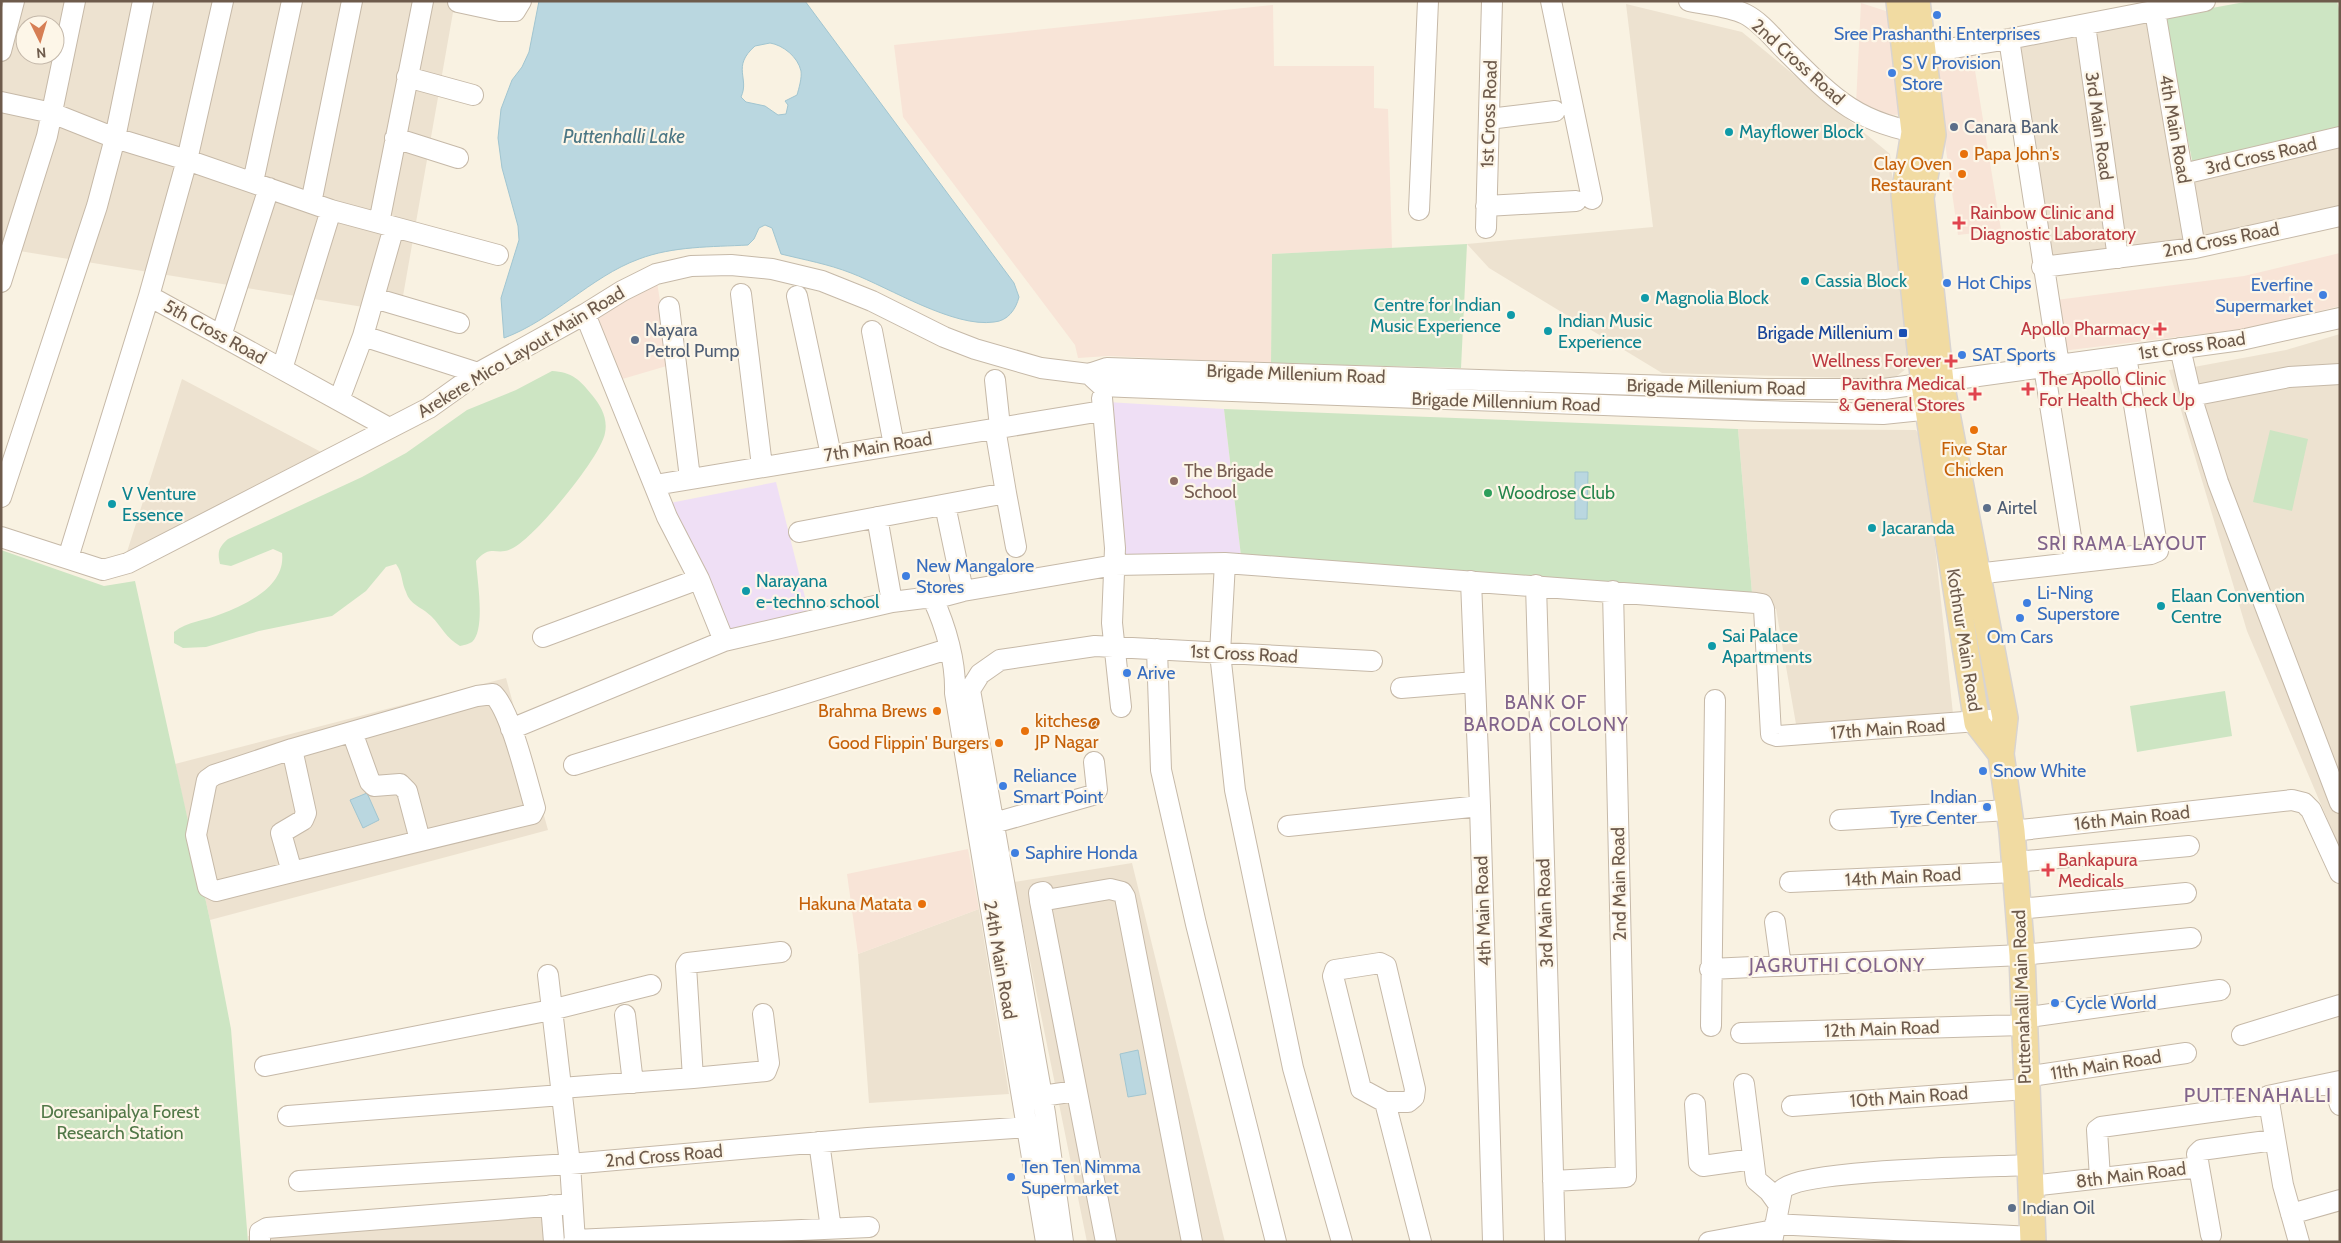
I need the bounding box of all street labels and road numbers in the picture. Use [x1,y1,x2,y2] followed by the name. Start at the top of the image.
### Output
[1747,14,1849,110] street label: 2nd Cross Road
[1476,60,1502,168] street label: 1st Cross Road
[2080,70,2118,182] street label: 3rd Main Road
[2155,73,2195,185] street label: 4th Main Road
[2203,133,2319,179] street label: 3rd Cross Road
[2161,218,2281,262] street label: 2nd Cross Road
[414,281,628,423] street label: Arekere Mico Layout Main Road
[160,295,270,369] street label: 5th Cross Road
[2137,328,2247,364] street label: 1st Cross Road
[1206,360,1386,388] street label: Brigade Millenium Road
[1626,374,1806,400] street label: Brigade Millenium Road
[1411,388,1601,416] street label: Brigade Millennium Road
[822,428,934,466] street label: 7th Main Road
[1942,567,1986,713] street label: Kothnur Main Road
[1190,640,1298,668] street label: 1st Cross Road
[1830,714,1946,744] street label: 17th Main Road
[2073,801,2191,835] street label: 16th Main Road
[1607,827,1631,941] street label: 2nd Main Road
[1470,855,1496,967] street label: 4th Main Road
[1532,858,1558,968] street label: 3rd Main Road
[1844,863,1962,891] street label: 14th Main Road
[979,899,1021,1021] street label: 24th Main Road
[2008,909,2036,1085] street label: Puttenahalli Main Road
[1824,1016,1940,1042] street label: 12th Main Road
[2049,1045,2163,1085] street label: 11th Main Road
[1849,1082,1969,1112] street label: 10th Main Road
[604,1140,724,1172] street label: 2nd Cross Road
[2075,1157,2187,1193] street label: 8th Main Road

